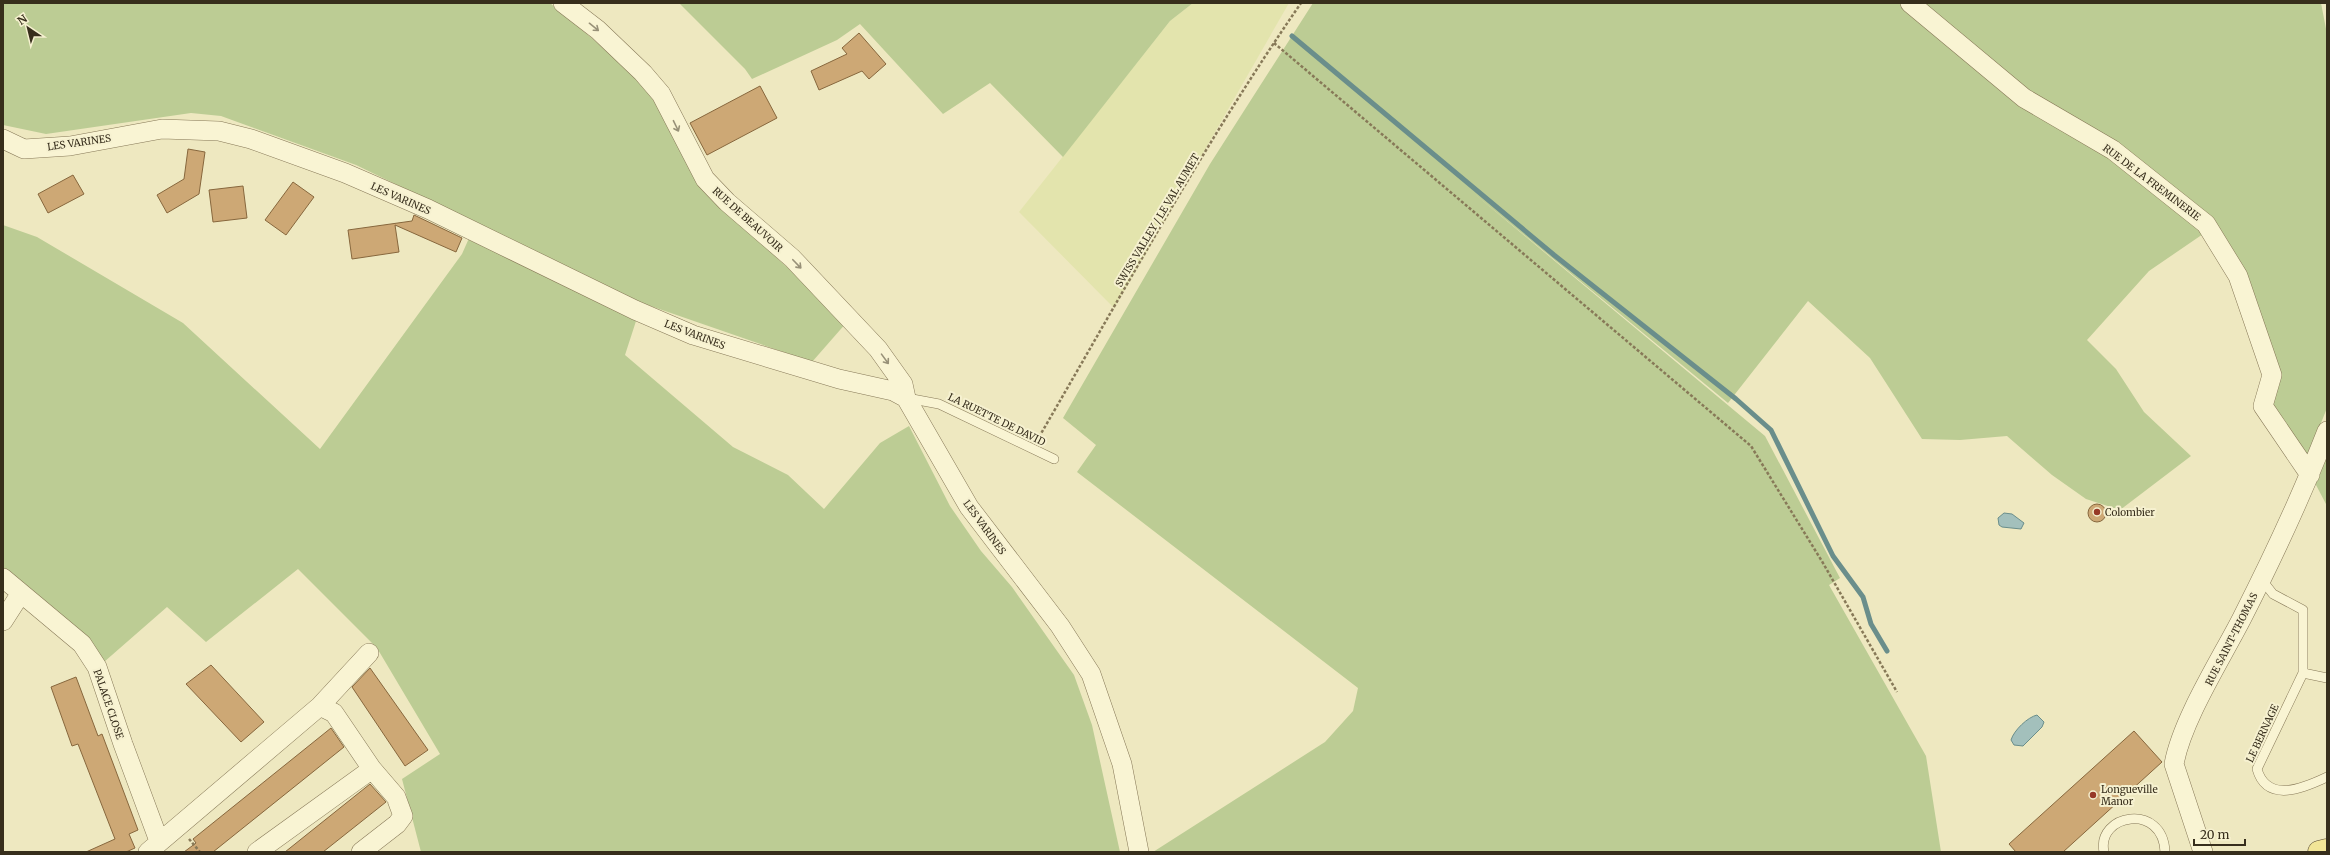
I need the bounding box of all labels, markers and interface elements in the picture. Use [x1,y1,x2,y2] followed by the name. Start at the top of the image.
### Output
[8,8,48,48] north arrow
[15,11,30,28] text: N
[588,23,599,31] one-way arrow
[673,119,680,131] one-way arrow
[46,132,112,153] street label: LES VARINES
[2100,141,2204,224] street label: RUE DE LA FREMINERIE
[1112,151,1202,289] street label: SWISS VALLEY / LE VAL AUMET
[369,179,433,217] street label: LES VARINES
[710,184,786,255] street label: RUE DE BEAUVOIR
[792,259,802,269] one-way arrow
[662,317,727,352] street label: LES VARINES
[881,353,889,364] one-way arrow
[946,390,1048,449] street label: LA RUETTE DE DAVID
[960,497,1009,557] street label: LES VARINES
[2105,506,2155,519] place label: Colombier
[2092,507,2102,517] marker: Colombier
[2202,590,2261,688] street label: RUE SAINT-THOMAS
[90,667,127,742] street label: PALACE CLOSE
[2243,701,2282,764] street label: LE BERNAGE
[2101,783,2158,808] place label: Longueville Manor
[2088,790,2098,800] marker: Longueville Manor
[2194,821,2245,847] scale bar
[2200,827,2229,842] text: 20 m

